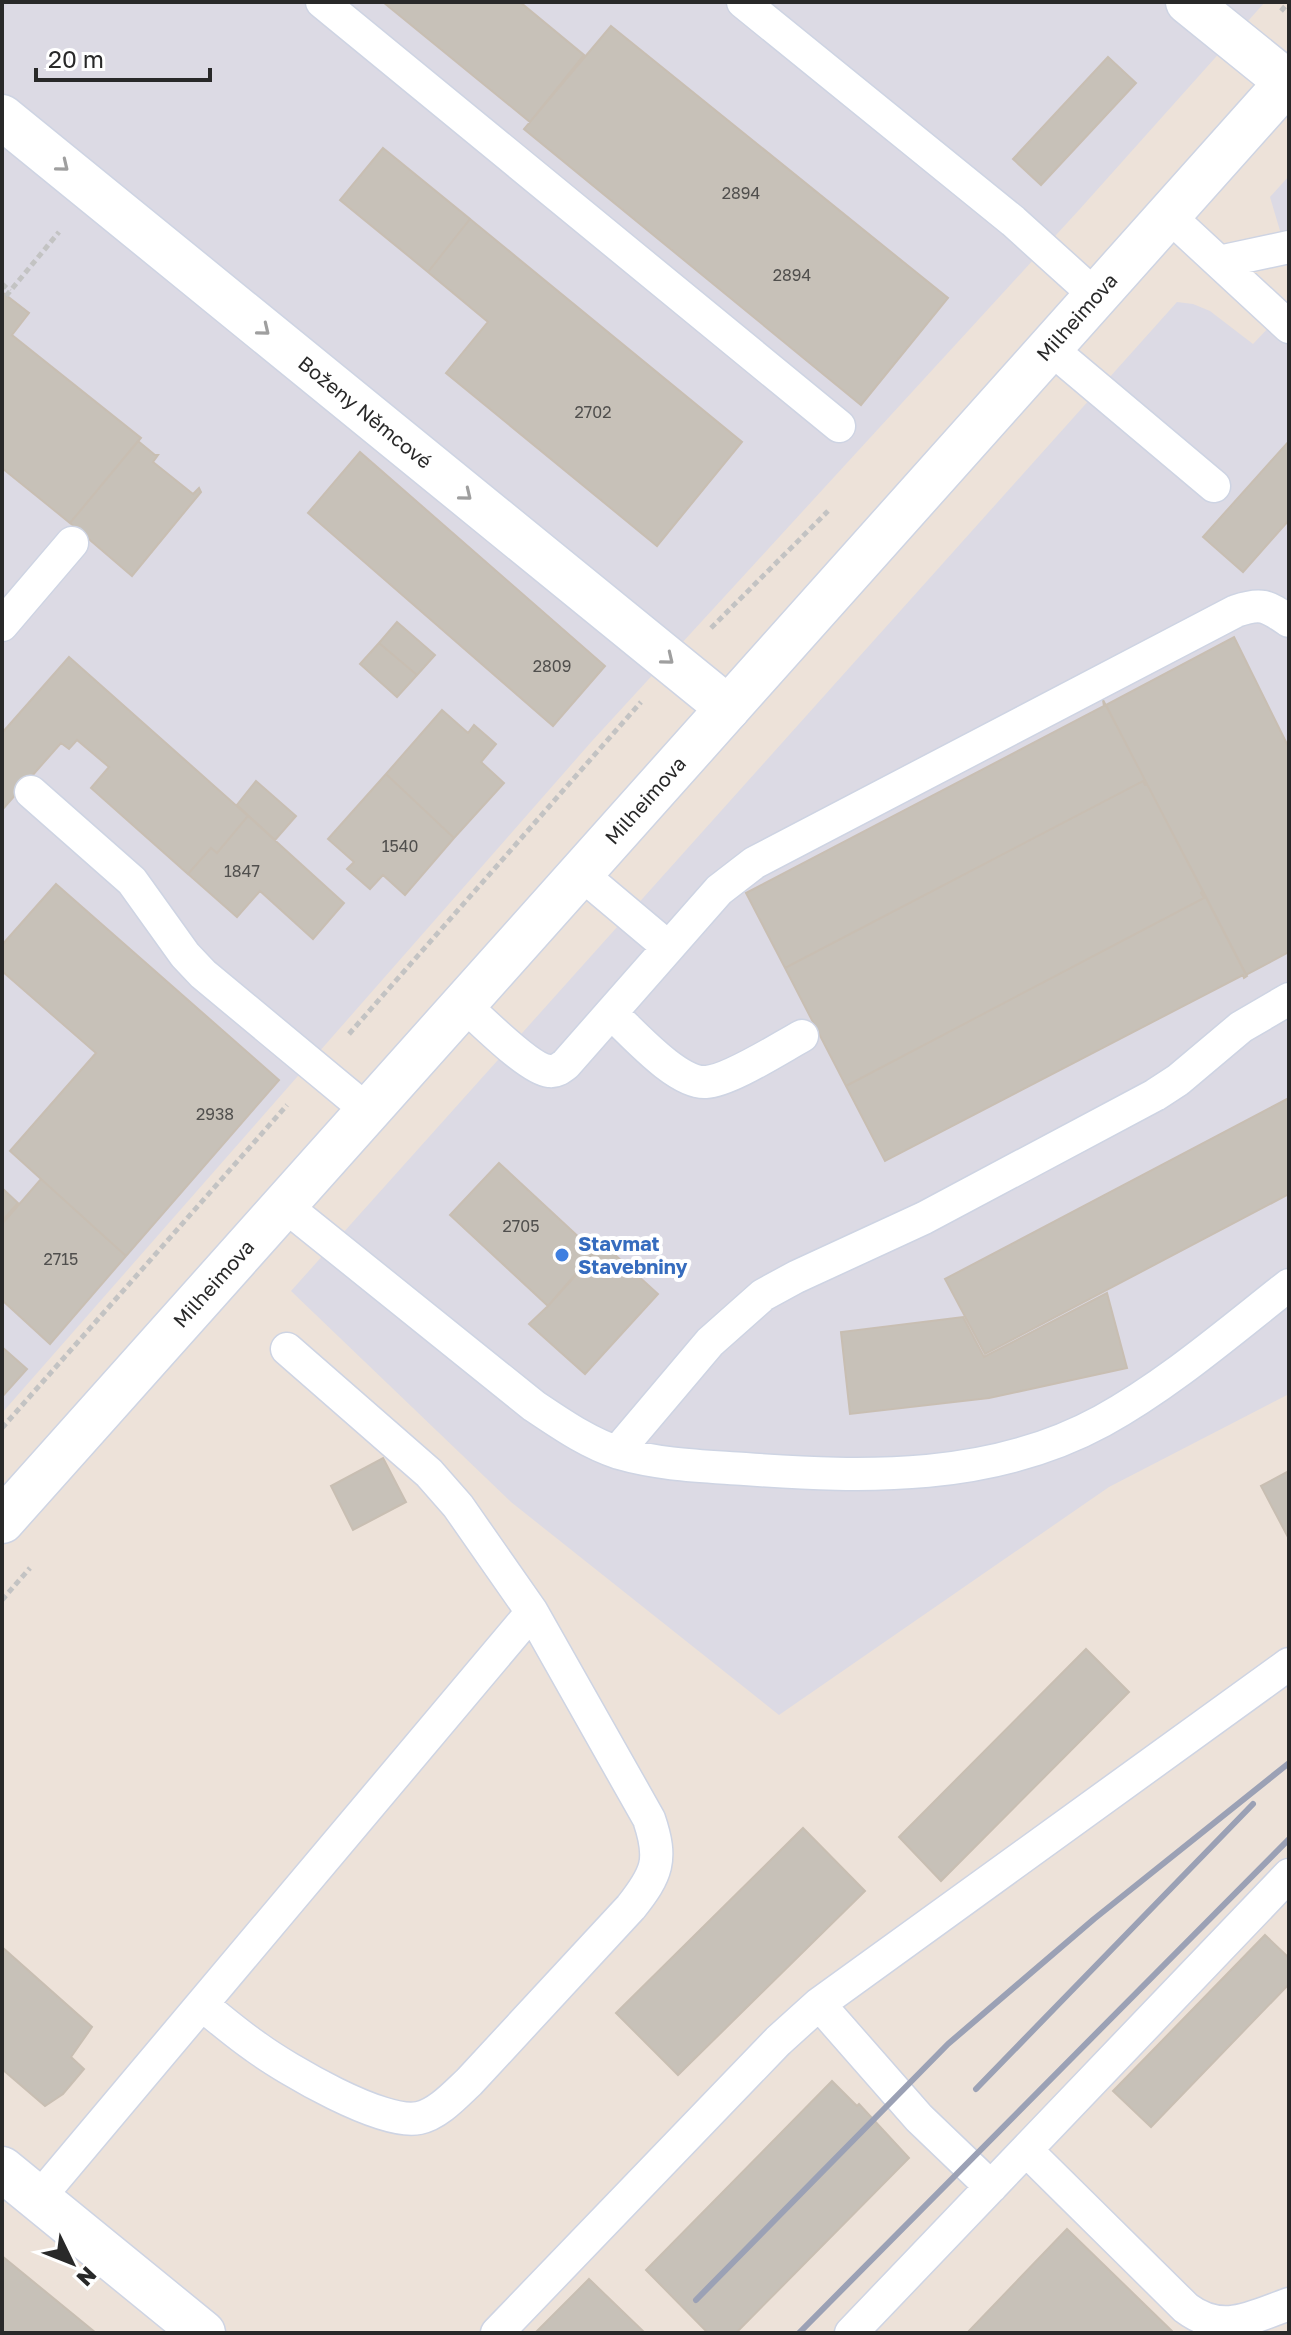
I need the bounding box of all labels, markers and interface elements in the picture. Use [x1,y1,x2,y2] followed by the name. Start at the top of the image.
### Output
[36,32,210,82] scale bar
[48,44,104,73] text: 20 m
[54,157,69,171] one-way arrow
[722,183,760,203] house number: 2894
[773,265,811,285] house number: 2894
[1031,268,1122,365] street label: Milheimova
[255,321,270,335] one-way arrow
[294,350,437,473] street label: Boženy Němcové
[575,402,611,422] house number: 2702
[457,485,472,499] one-way arrow
[659,649,673,664] one-way arrow
[533,656,571,676] house number: 2809
[599,751,690,849] street label: Milheimova
[382,836,418,856] house number: 1540
[224,861,260,881] house number: 1847
[196,1104,234,1124] house number: 2938
[503,1216,539,1236] house number: 2705
[578,1231,688,1278] place label: Stavmat Stavebniny
[168,1234,259,1332] street label: Milheimova
[553,1246,571,1264] marker: Stavmat Stavebniny
[44,1249,78,1269] house number: 2715
[32,2223,112,2303] north arrow
[71,2262,103,2292] text: N

